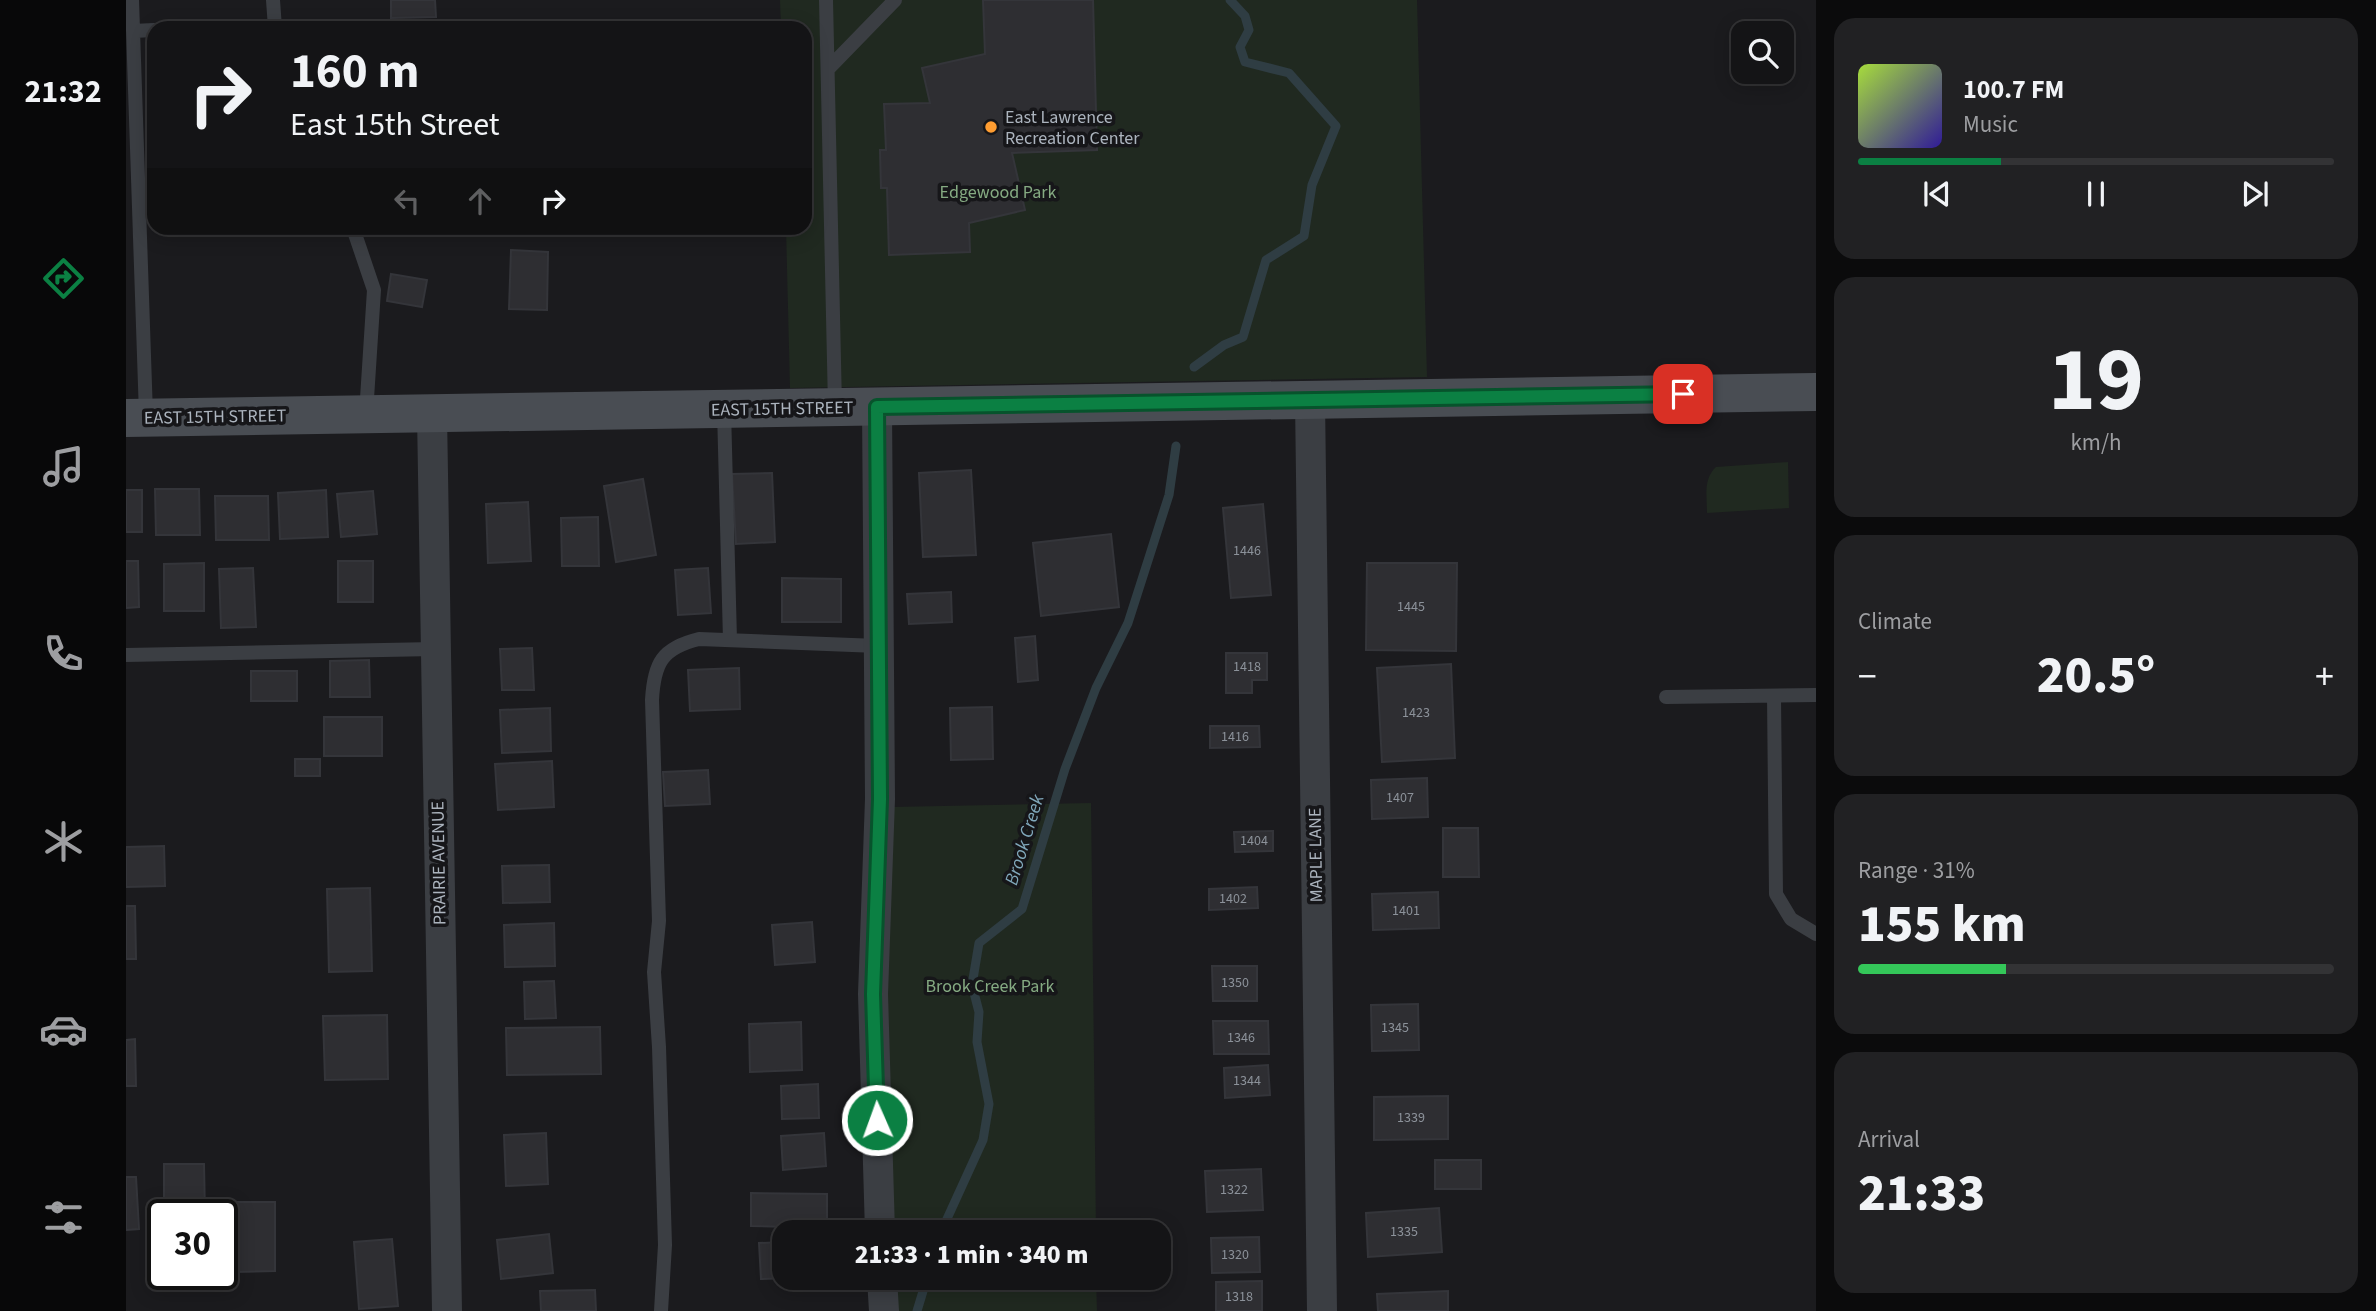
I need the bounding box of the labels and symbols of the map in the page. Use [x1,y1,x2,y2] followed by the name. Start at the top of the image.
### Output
[1005,105,1140,151] place label: East Lawrence Recreation Center
[983,119,999,135] marker: East Lawrence Recreation Center
[940,180,1056,205] park label: Edgewood Park
[1653,364,1713,424] pin
[711,395,854,423] street label: EAST 15TH STREET
[144,403,287,431] street label: EAST 15TH STREET
[1233,541,1261,561] house number: 1446
[1397,597,1425,617] house number: 1445
[1233,657,1261,677] house number: 1418
[1402,703,1430,723] house number: 1423
[1221,727,1249,747] house number: 1416
[1386,788,1414,808] house number: 1407
[998,790,1052,889] water label: Brook Creek
[425,801,453,925] street label: PRAIRIE AVENUE
[1303,807,1329,903] street label: MAPLE LANE
[1240,831,1268,851] house number: 1404
[1219,889,1247,909] house number: 1402
[1392,901,1420,921] house number: 1401
[1221,973,1249,993] house number: 1350
[925,974,1055,999] park label: Brook Creek Park
[1381,1018,1409,1038] house number: 1345
[1227,1028,1255,1048] house number: 1346
[1233,1071,1261,1091] house number: 1344
[840,1083,914,1157] position arrow
[1397,1108,1425,1128] house number: 1339
[1220,1180,1248,1200] house number: 1322
[147,1199,238,1290] speed limit sign: 30
[1390,1222,1418,1242] house number: 1335
[1221,1245,1249,1265] house number: 1320
[1225,1287,1253,1307] house number: 1318

